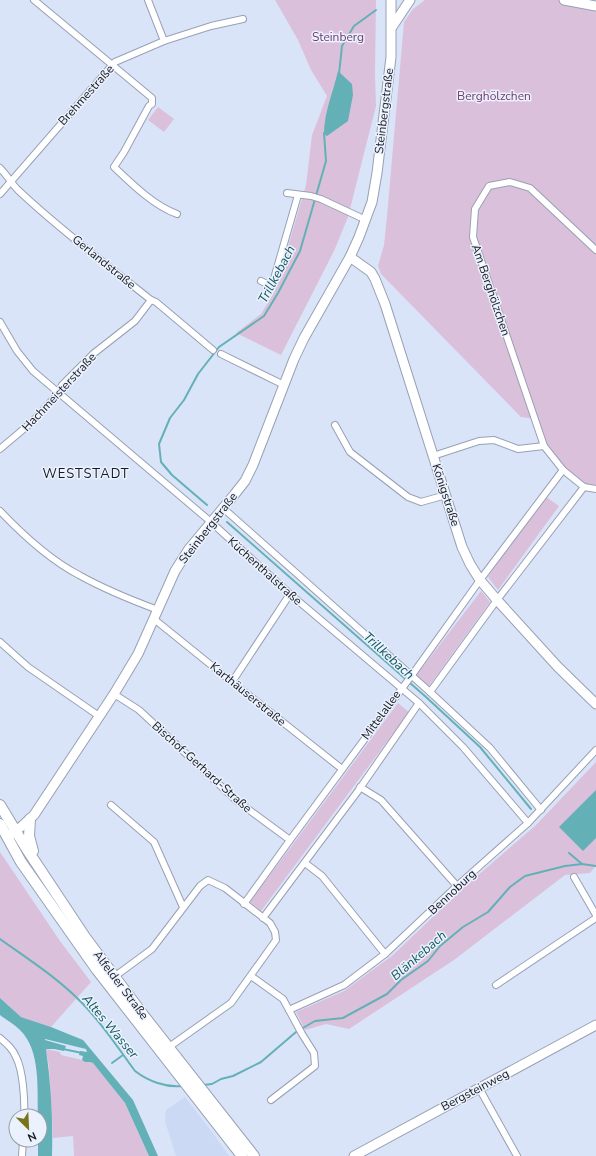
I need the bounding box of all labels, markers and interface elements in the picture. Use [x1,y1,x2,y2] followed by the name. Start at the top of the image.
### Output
[312,29,364,45] park label: Steinberg
[54,61,118,129] street label: Brehmestraße
[371,67,397,155] street label: Steinbergstraße
[457,88,531,104] park label: Berghölzchen
[69,231,139,293] street label: Gerlandstraße
[254,242,300,307] water label: Trillkebach
[468,242,514,338] street label: Am Berghölzchen
[18,349,100,435] street label: Hachmeisterstraße
[428,462,464,528] street label: Königstraße
[42,465,130,483] district label: WESTSTADT
[175,489,241,567] street label: Steinbergstraße
[224,533,306,609] street label: Küchenthalstraße
[359,628,418,684] water label: Trillkebach
[207,658,289,730] street label: Karthäuserstraße
[358,687,404,743] street label: Mittelallee
[149,718,255,816] street label: Bischof-Gerhard-Straße
[425,866,479,918] street label: Bennoburg
[387,927,450,985] water label: Blänkebach
[90,947,152,1023] street label: Alfelder Straße
[77,990,143,1063] water label: Altes Wasser
[438,1065,512,1115] street label: Bergsteinweg
[8,1108,48,1148] north arrow
[25,1128,39,1145] text: N

